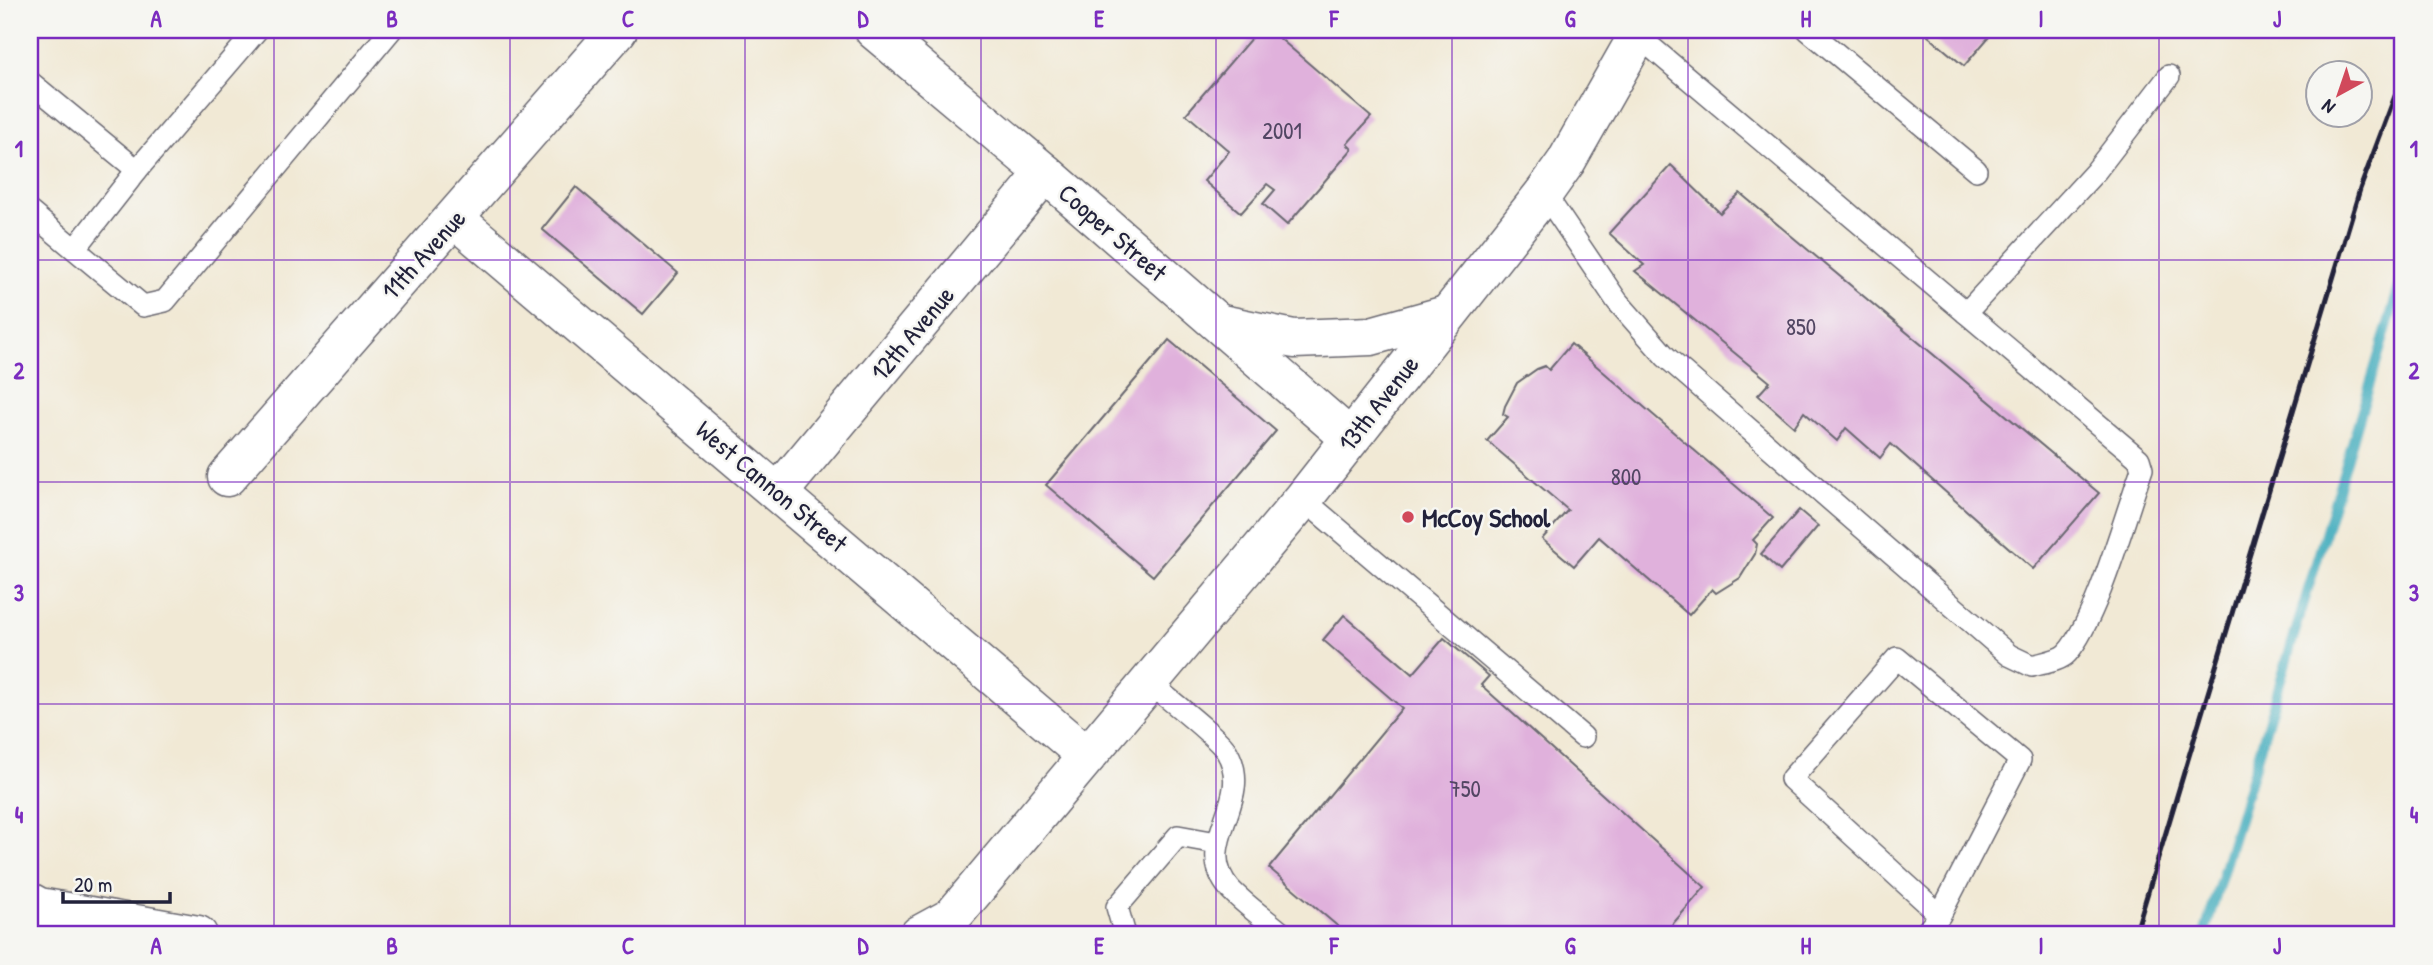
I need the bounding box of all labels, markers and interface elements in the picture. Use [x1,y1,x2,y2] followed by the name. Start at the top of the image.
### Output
[150,3,162,34] text: A
[386,3,398,34] text: B
[622,3,634,34] text: C
[858,3,870,34] text: D
[1094,3,1105,34] text: E
[1329,3,1340,34] text: F
[1564,3,1576,34] text: G
[1801,3,1812,34] text: H
[2038,3,2044,34] text: I
[2273,3,2282,34] text: J
[2304,60,2374,130] north arrow
[2316,94,2340,120] text: N
[1262,115,1302,146] house number: 2001
[15,133,23,164] text: 1
[2410,133,2418,164] text: 1
[1051,175,1176,290] street label: Cooper Street
[373,201,473,307] street label: 11th Avenue
[862,278,962,388] street label: 12th Avenue
[1786,311,1816,342] house number: 850
[1329,348,1427,458] street label: 13th Avenue
[14,355,25,386] text: 2
[2409,355,2420,386] text: 2
[689,412,856,560] street label: West Cannon Street
[1611,461,1641,492] house number: 800
[1422,500,1551,536] place label: McCoy School
[1400,509,1416,525] marker: McCoy School
[14,577,24,608] text: 3
[2409,577,2419,608] text: 3
[1449,773,1481,804] house number: 750
[15,799,24,830] text: 4
[2410,799,2419,830] text: 4
[63,860,170,904] scale bar
[74,870,112,899] text: 20 m
[150,930,162,961] text: A
[386,930,398,961] text: B
[622,930,634,961] text: C
[858,930,870,961] text: D
[1094,930,1105,961] text: E
[1329,930,1340,961] text: F
[1564,930,1576,961] text: G
[1801,930,1812,961] text: H
[2038,930,2044,961] text: I
[2273,930,2282,961] text: J

